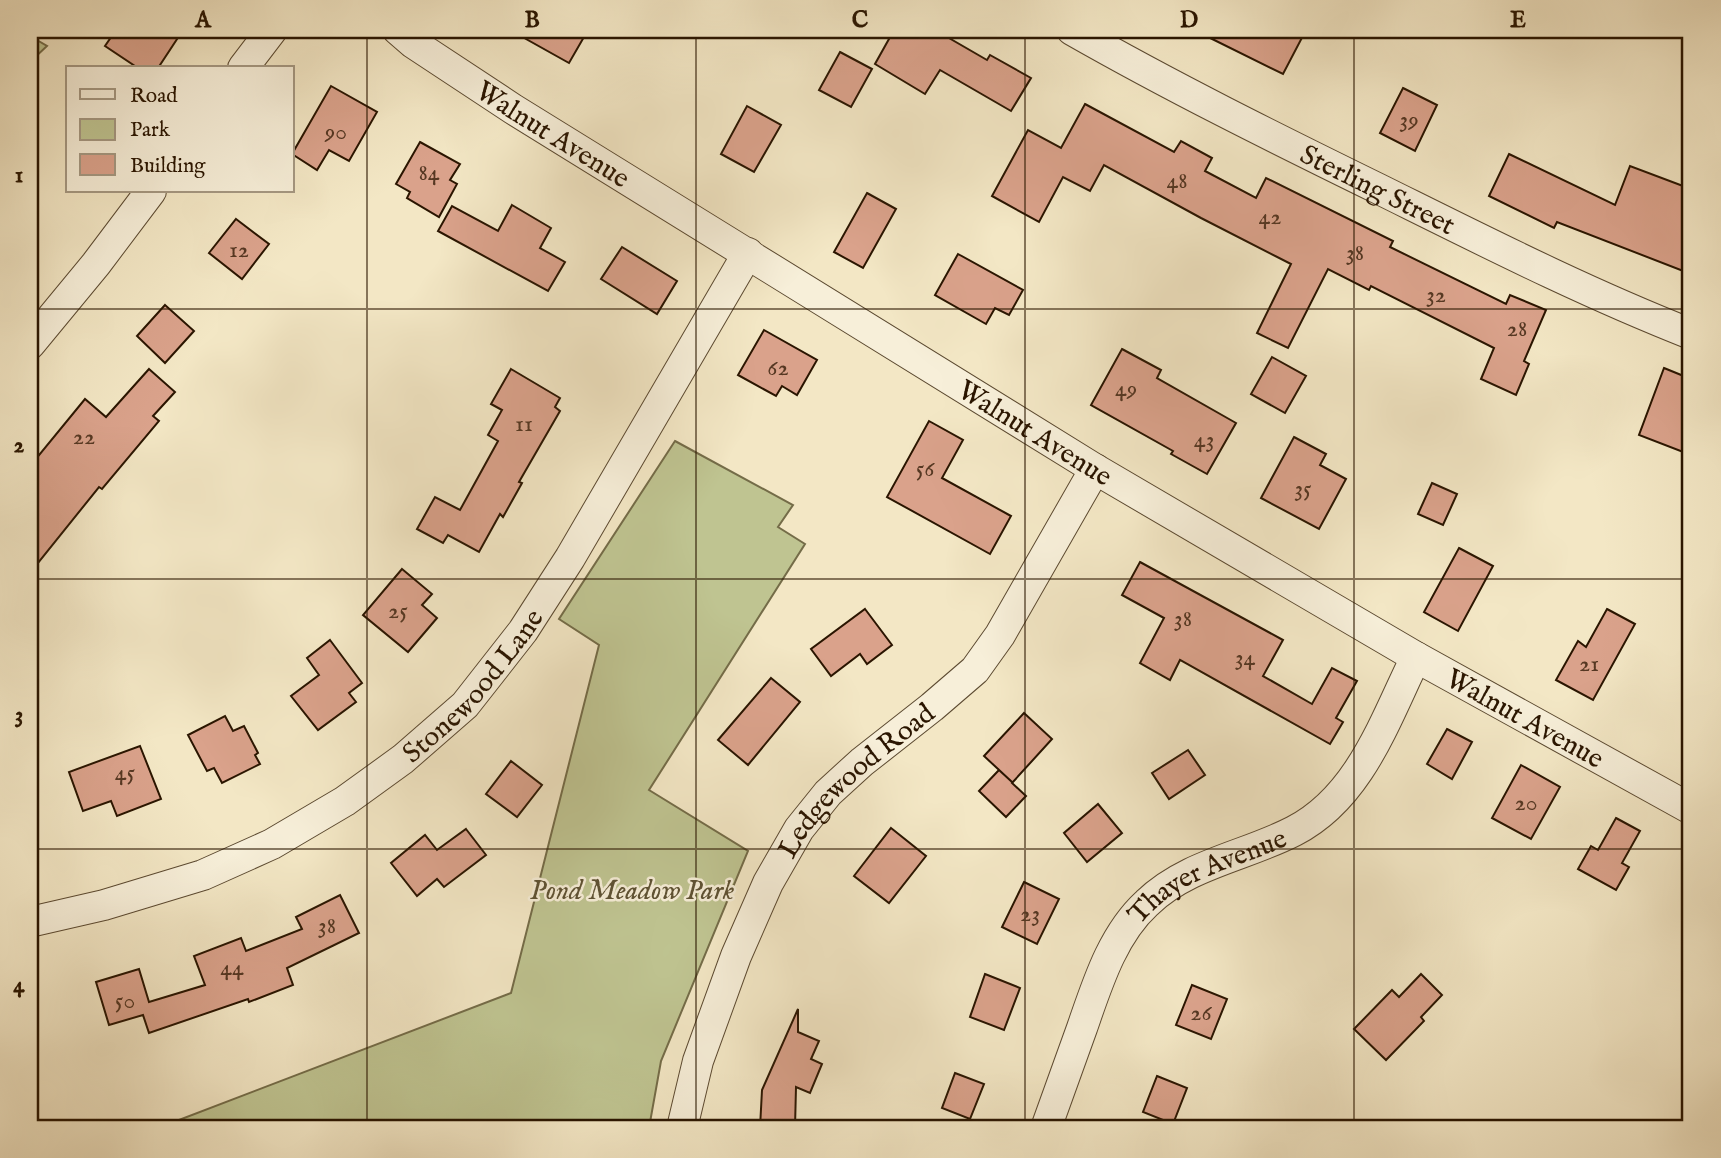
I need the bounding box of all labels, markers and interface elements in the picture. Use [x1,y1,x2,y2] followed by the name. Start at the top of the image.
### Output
[194,6,212,35] text: A
[524,6,540,35] text: B
[852,6,869,35] text: C
[1180,6,1198,35] text: D
[1510,6,1526,35] text: E
[66,66,294,192] legend
[468,74,636,197] street label: Walnut Avenue
[130,83,178,110] text: Road
[1399,105,1419,136] house number: 39
[130,117,171,144] text: Park
[324,117,347,148] house number: 90
[1294,138,1461,244] street label: Sterling Street
[130,153,206,180] text: Building
[418,158,440,189] house number: 84
[15,161,23,190] text: 1
[1166,166,1188,197] house number: 48
[1258,202,1282,233] house number: 42
[229,235,249,266] house number: 12
[1346,238,1364,269] house number: 38
[1426,280,1446,311] house number: 32
[1507,314,1527,345] house number: 28
[767,353,789,384] house number: 62
[950,373,1118,495] street label: Walnut Avenue
[1115,374,1137,405] house number: 49
[515,409,533,440] house number: 11
[73,422,95,453] house number: 22
[1194,425,1214,456] house number: 43
[14,431,25,460] text: 2
[916,454,935,485] house number: 56
[1294,474,1312,505] house number: 35
[388,596,408,627] house number: 25
[396,603,553,772] street label: Stonewood Lane
[1174,604,1192,635] house number: 38
[1235,643,1256,674] house number: 34
[1579,649,1599,680] house number: 21
[1439,662,1610,777] street label: Walnut Avenue
[771,697,943,865] street label: Ledgewood Road
[15,701,23,730] text: 3
[115,758,135,789] house number: 45
[1514,788,1538,819] house number: 20
[1121,822,1293,932] street label: Thayer Avenue
[530,874,734,909] park label: Pond Meadow Park
[1020,899,1040,930] house number: 23
[318,911,336,942] house number: 38
[220,953,244,984] house number: 44
[13,971,25,1000] text: 4
[115,986,135,1017] house number: 50
[1190,998,1213,1029] house number: 26

